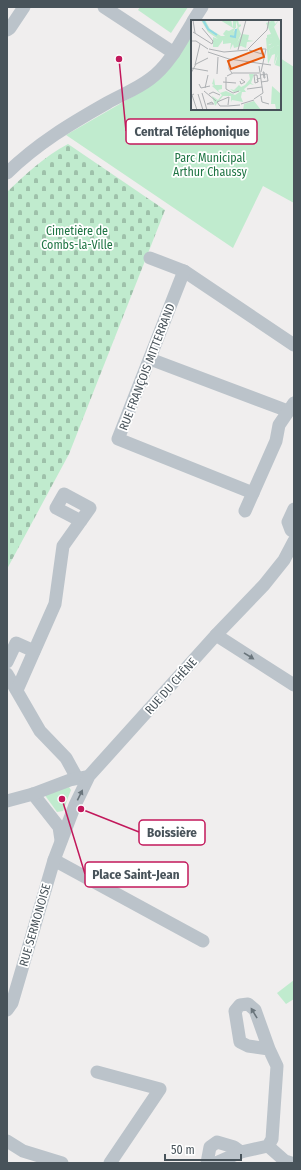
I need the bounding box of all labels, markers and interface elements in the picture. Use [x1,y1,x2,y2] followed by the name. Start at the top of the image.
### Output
[191,20,281,110] inset map
[126,119,257,144] callout: Central Téléphonique
[134,124,250,139] text: Central Téléphonique
[173,151,248,179] park label: Parc Municipal Arthur Chaussy
[41,224,113,252] park label: Cimetière de Combs-la-Ville
[116,302,178,432] street label: RUE FRANÇOIS MITTERRAND
[244,652,254,660] one-way arrow
[141,654,200,717] street label: RUE DU CHÊNE
[77,789,83,801] one-way arrow
[139,820,205,845] callout: Boissière
[147,825,197,840] text: Boissière
[85,862,188,887] callout: Place Saint-Jean
[92,867,180,882] text: Place Saint-Jean
[16,882,54,968] street label: RUE SERMONOISE
[251,1007,258,1019] one-way arrow
[165,1136,241,1162] scale bar
[171,1143,195,1157] text: 50 m

